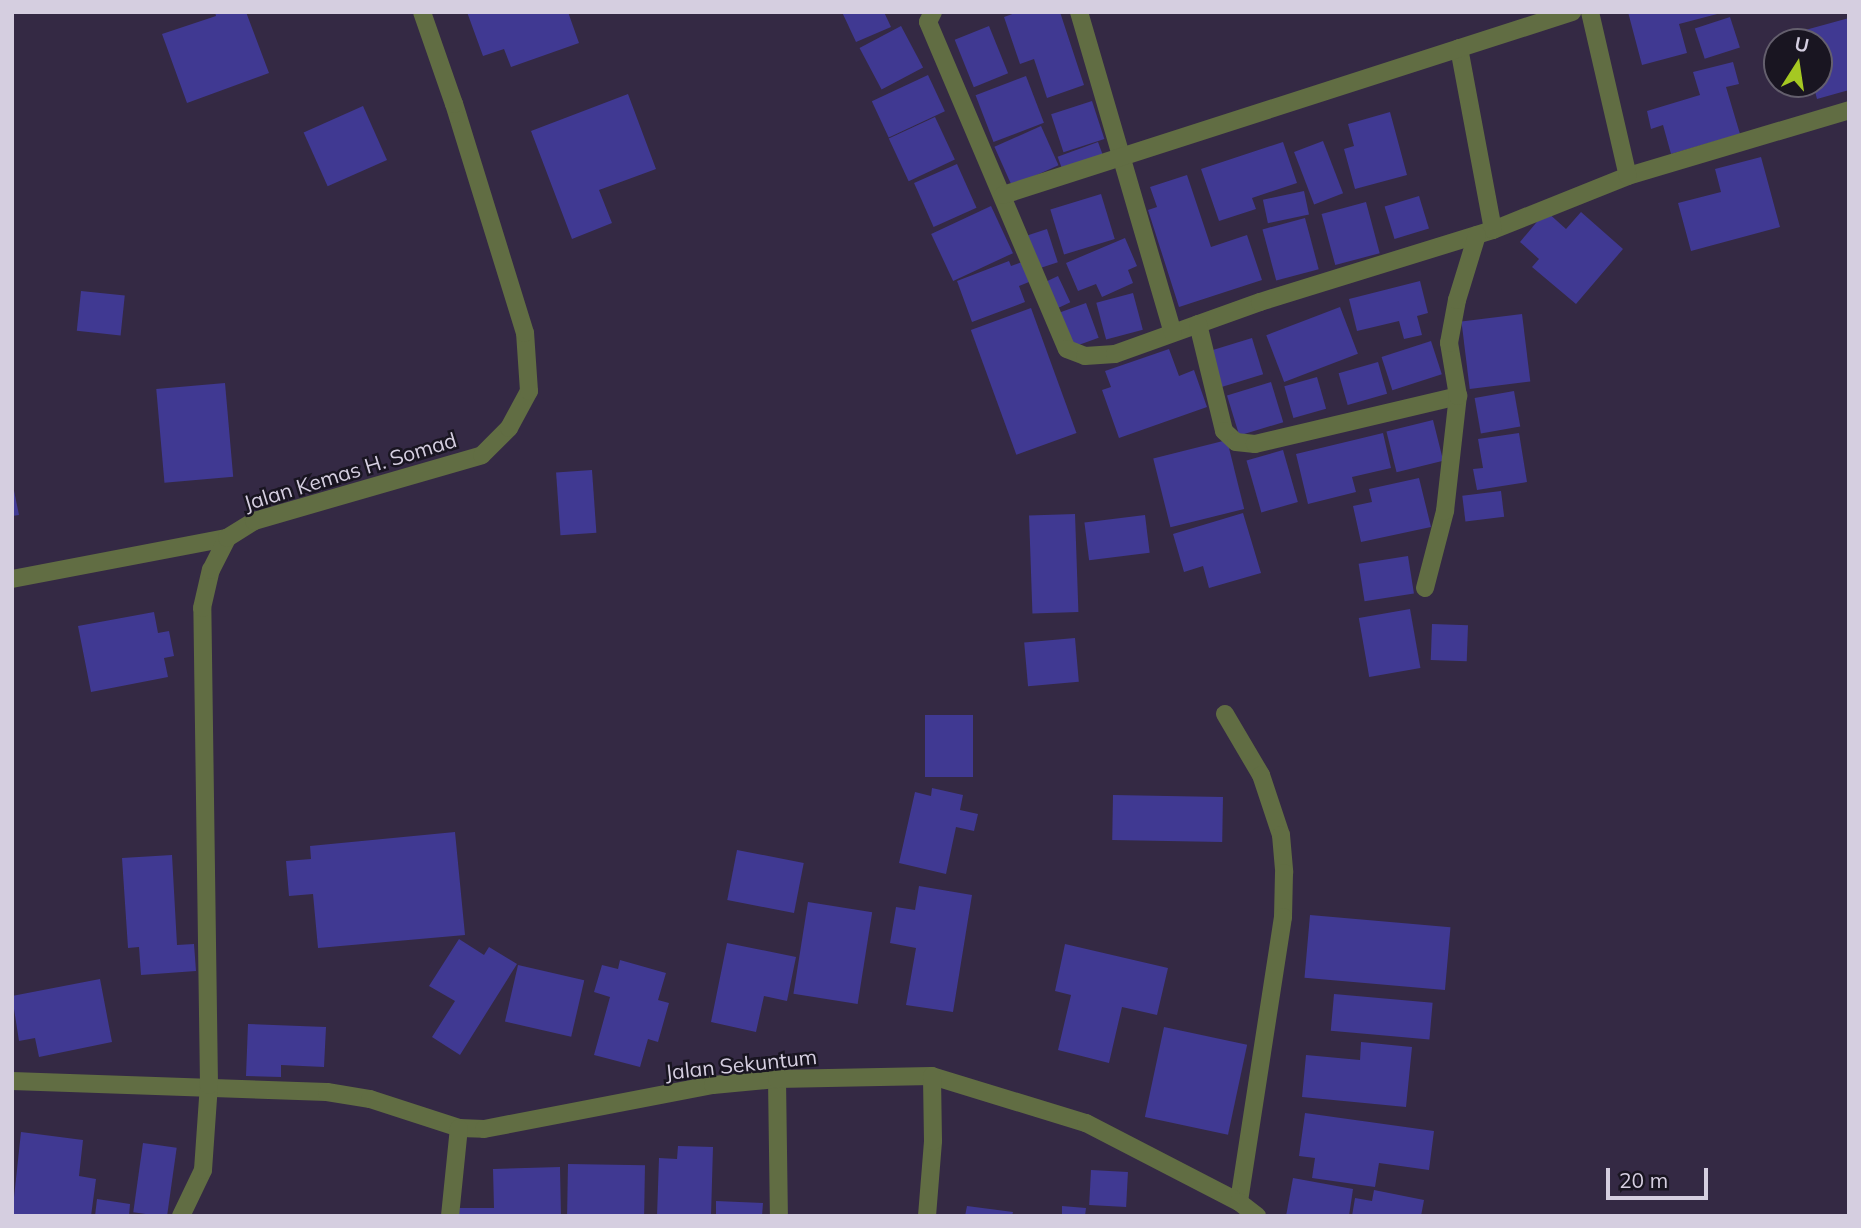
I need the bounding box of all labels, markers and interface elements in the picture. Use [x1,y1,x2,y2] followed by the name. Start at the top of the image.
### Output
[1763,28,1833,98] north arrow
[1793,31,1811,58] text: U
[240,427,460,515] street label: Jalan Kemas H. Somad
[664,1043,818,1085] street label: Jalan Sekuntum
[1609,1154,1710,1198] scale bar
[1619,1167,1668,1193] text: 20 m

